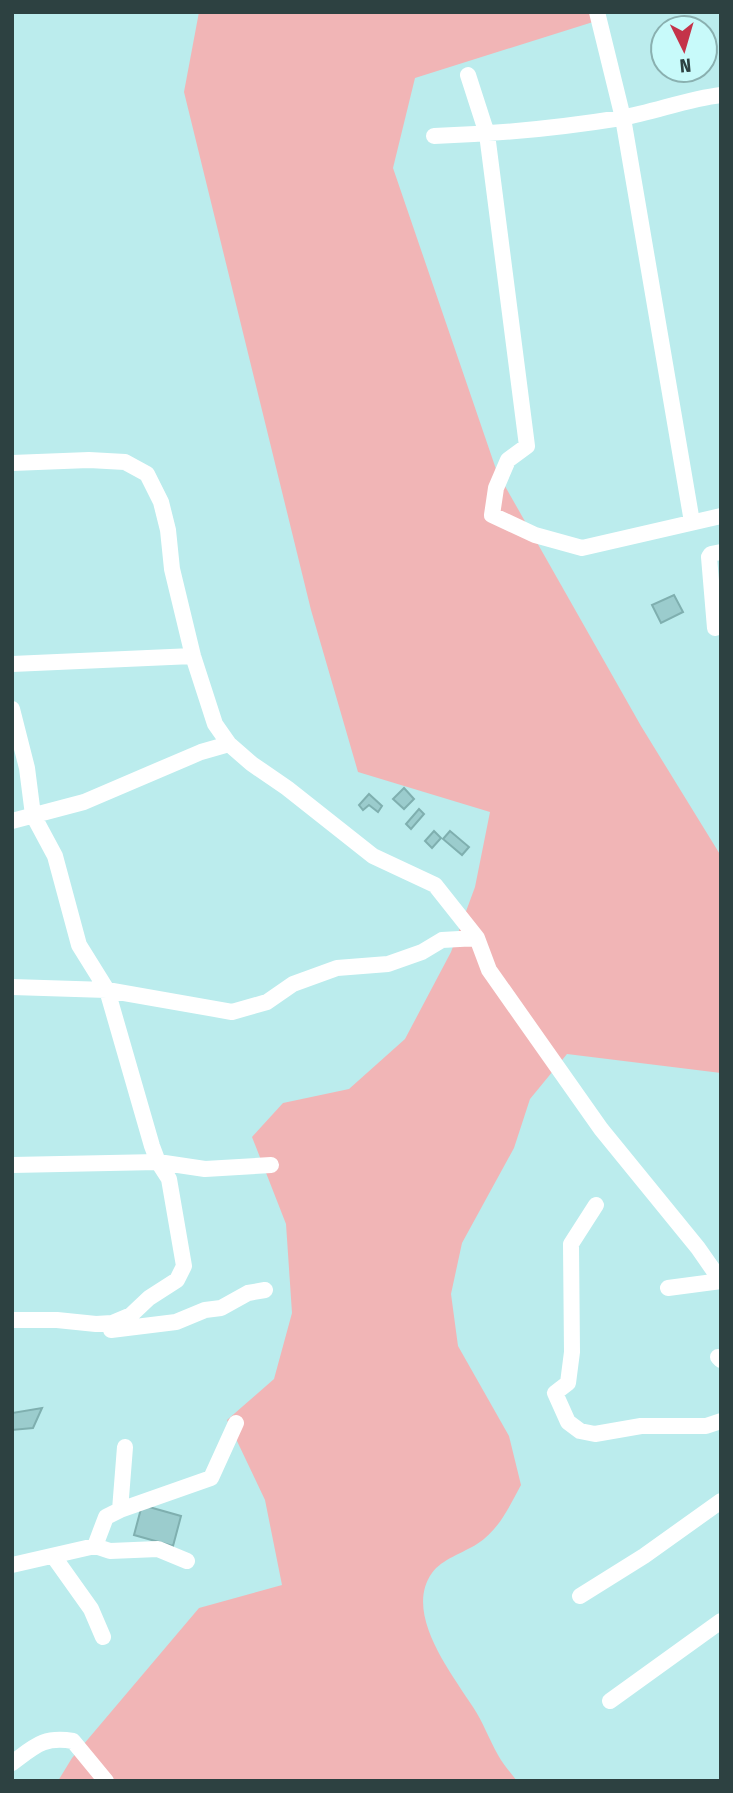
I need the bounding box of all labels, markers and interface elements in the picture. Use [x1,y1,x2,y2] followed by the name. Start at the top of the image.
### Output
[649,14,719,84] north arrow
[679,53,692,77] text: N

